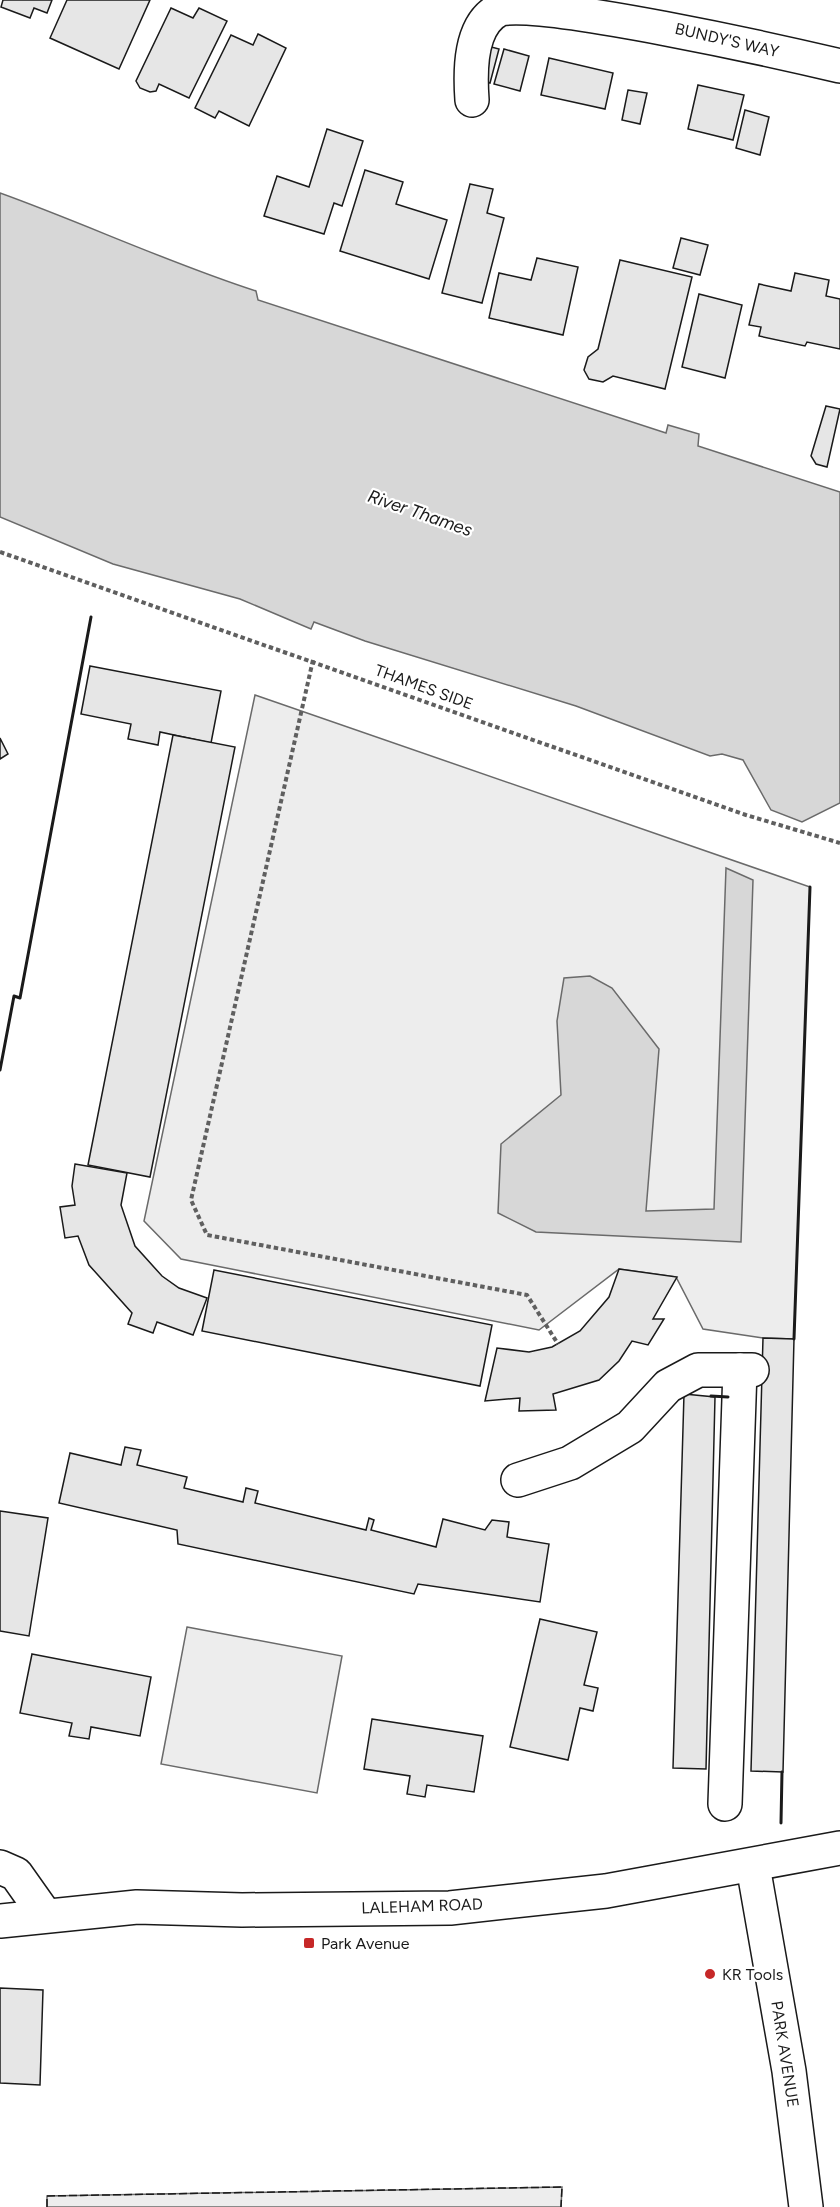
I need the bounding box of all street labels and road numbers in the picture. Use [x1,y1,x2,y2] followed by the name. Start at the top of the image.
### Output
[673,19,781,61] street label: BUNDY'S WAY
[372,660,476,714] street label: THAMES SIDE
[361,1894,483,1918] street label: LALEHAM ROAD
[767,1999,803,2109] street label: PARK AVENUE

